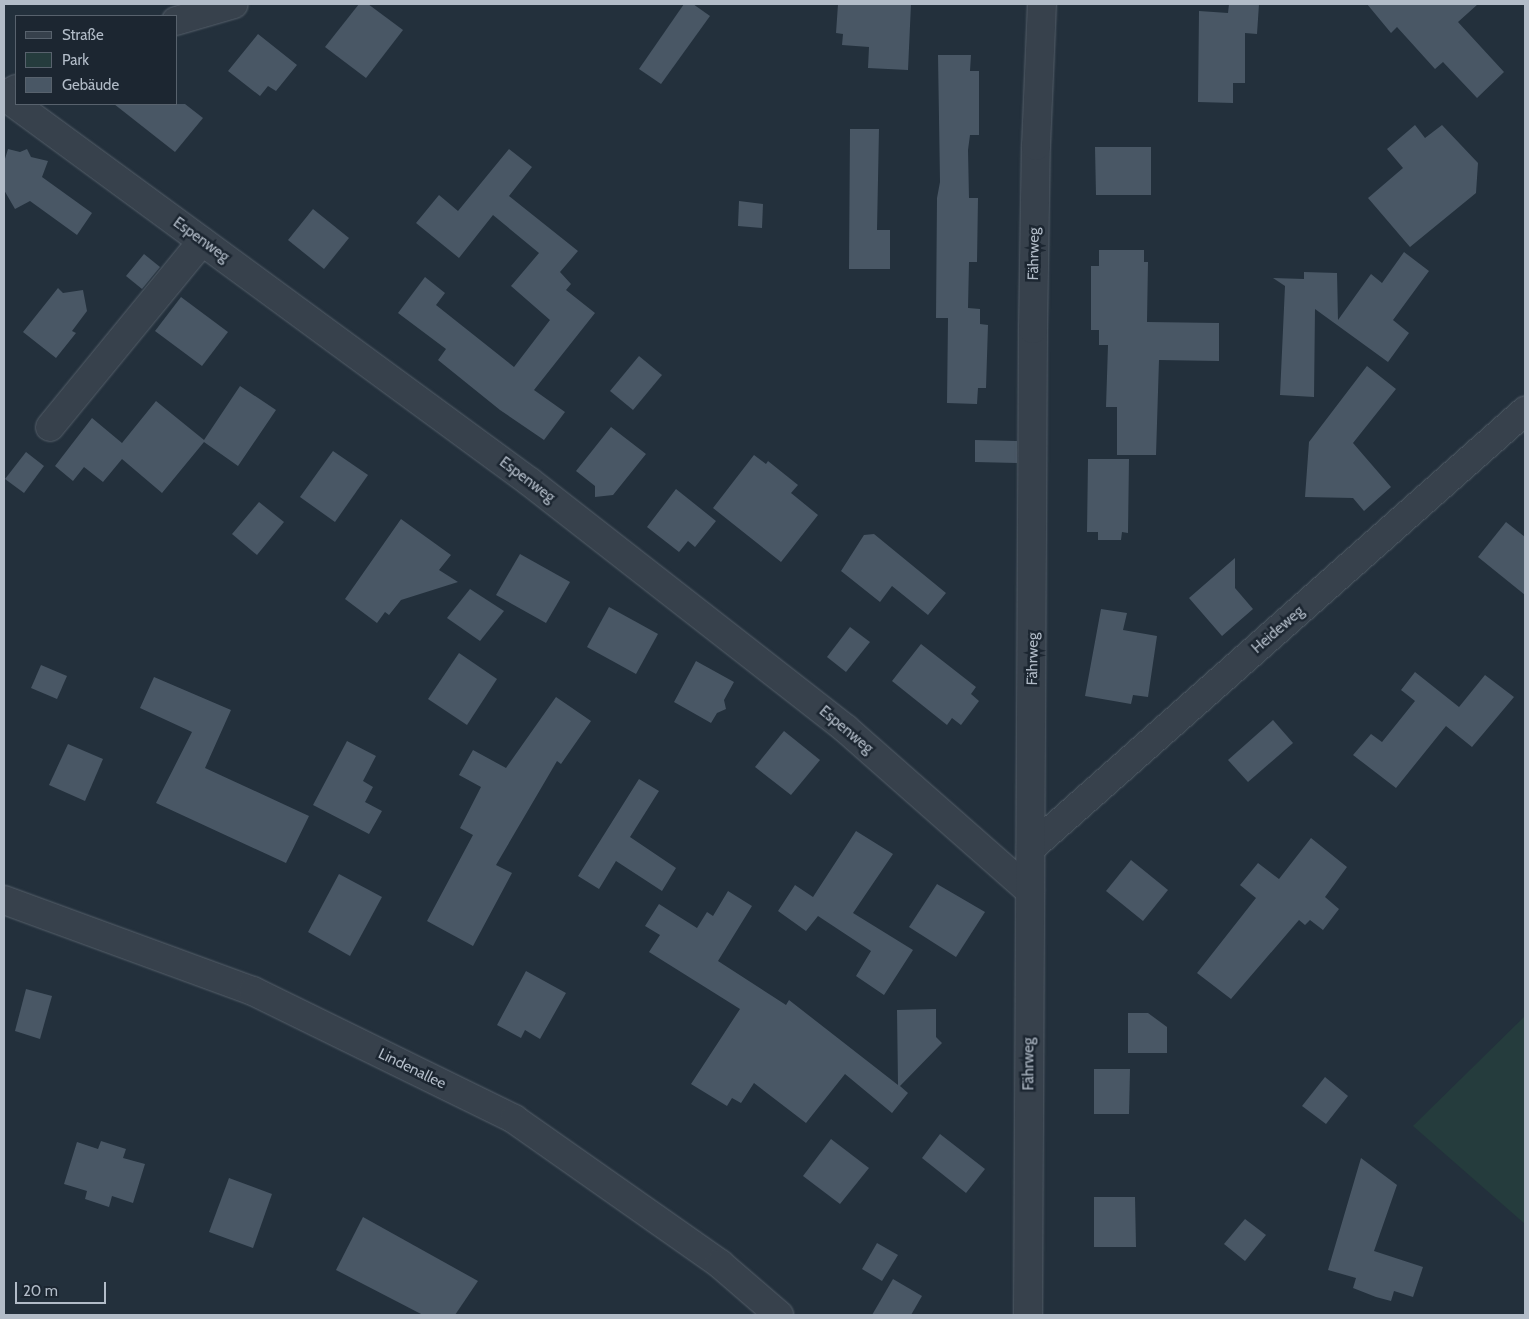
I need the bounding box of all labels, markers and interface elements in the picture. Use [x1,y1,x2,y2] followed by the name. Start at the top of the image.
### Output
[15,15,178,105] legend
[62,26,104,44] text: Straße
[62,51,89,69] text: Park
[62,76,119,94] text: Gebäude
[170,214,232,266] street label: Espenweg
[1025,227,1043,281] street label: Fährweg
[496,453,558,507] street label: Espenweg
[1248,602,1308,658] street label: Heideweg
[1024,632,1042,686] street label: Fährweg
[815,702,877,758] street label: Espenweg
[1020,1037,1038,1091] street label: Fährweg
[375,1045,449,1093] street label: Lindenallee
[18,1272,109,1304] scale bar
[23,1282,58,1300] text: 20 m

